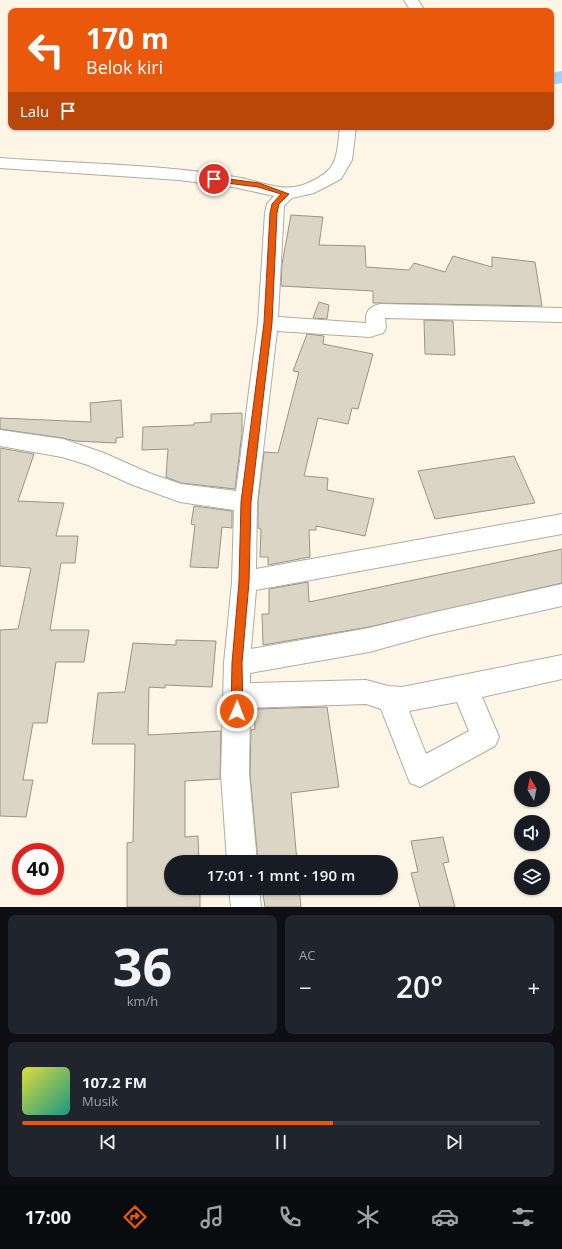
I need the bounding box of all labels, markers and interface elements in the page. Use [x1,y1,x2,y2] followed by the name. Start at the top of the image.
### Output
[86,19,169,57] text: 170 m
[20,24,72,76] icon: left
[86,55,163,79] text: Belok kiri
[57,100,79,122] icon: arrive
[20,101,49,121] text: Lalu
[197,162,231,196] pin
[203,168,225,190] icon: arrive
[216,690,258,732] position arrow
[514,771,550,807] north arrow
[514,771,550,895] map controls
[514,815,550,851] button: sound
[12,843,64,895] speed limit sign: 40
[514,859,550,895] button: layers
[207,865,355,885] text: 17:01 · 1 mnt · 190 m
[113,930,172,1001] text: 36
[299,946,315,964] text: AC
[396,966,443,1007] text: 20°
[299,972,312,1002] text: −
[527,972,540,1002] text: +
[127,992,158,1010] text: km/h
[82,1072,147,1092] text: 107.2 FM
[82,1092,118,1110] text: Musik
[97,1131,119,1153] icon: previous
[270,1131,292,1153] icon: pause
[443,1131,465,1153] icon: next
[121,1203,149,1231] icon: directions
[198,1203,226,1231] icon: music
[276,1203,304,1231] icon: phone
[354,1203,382,1231] icon: climate
[431,1203,459,1231] icon: car
[509,1203,537,1231] icon: filters
[25,1205,71,1229] text: 17:00

